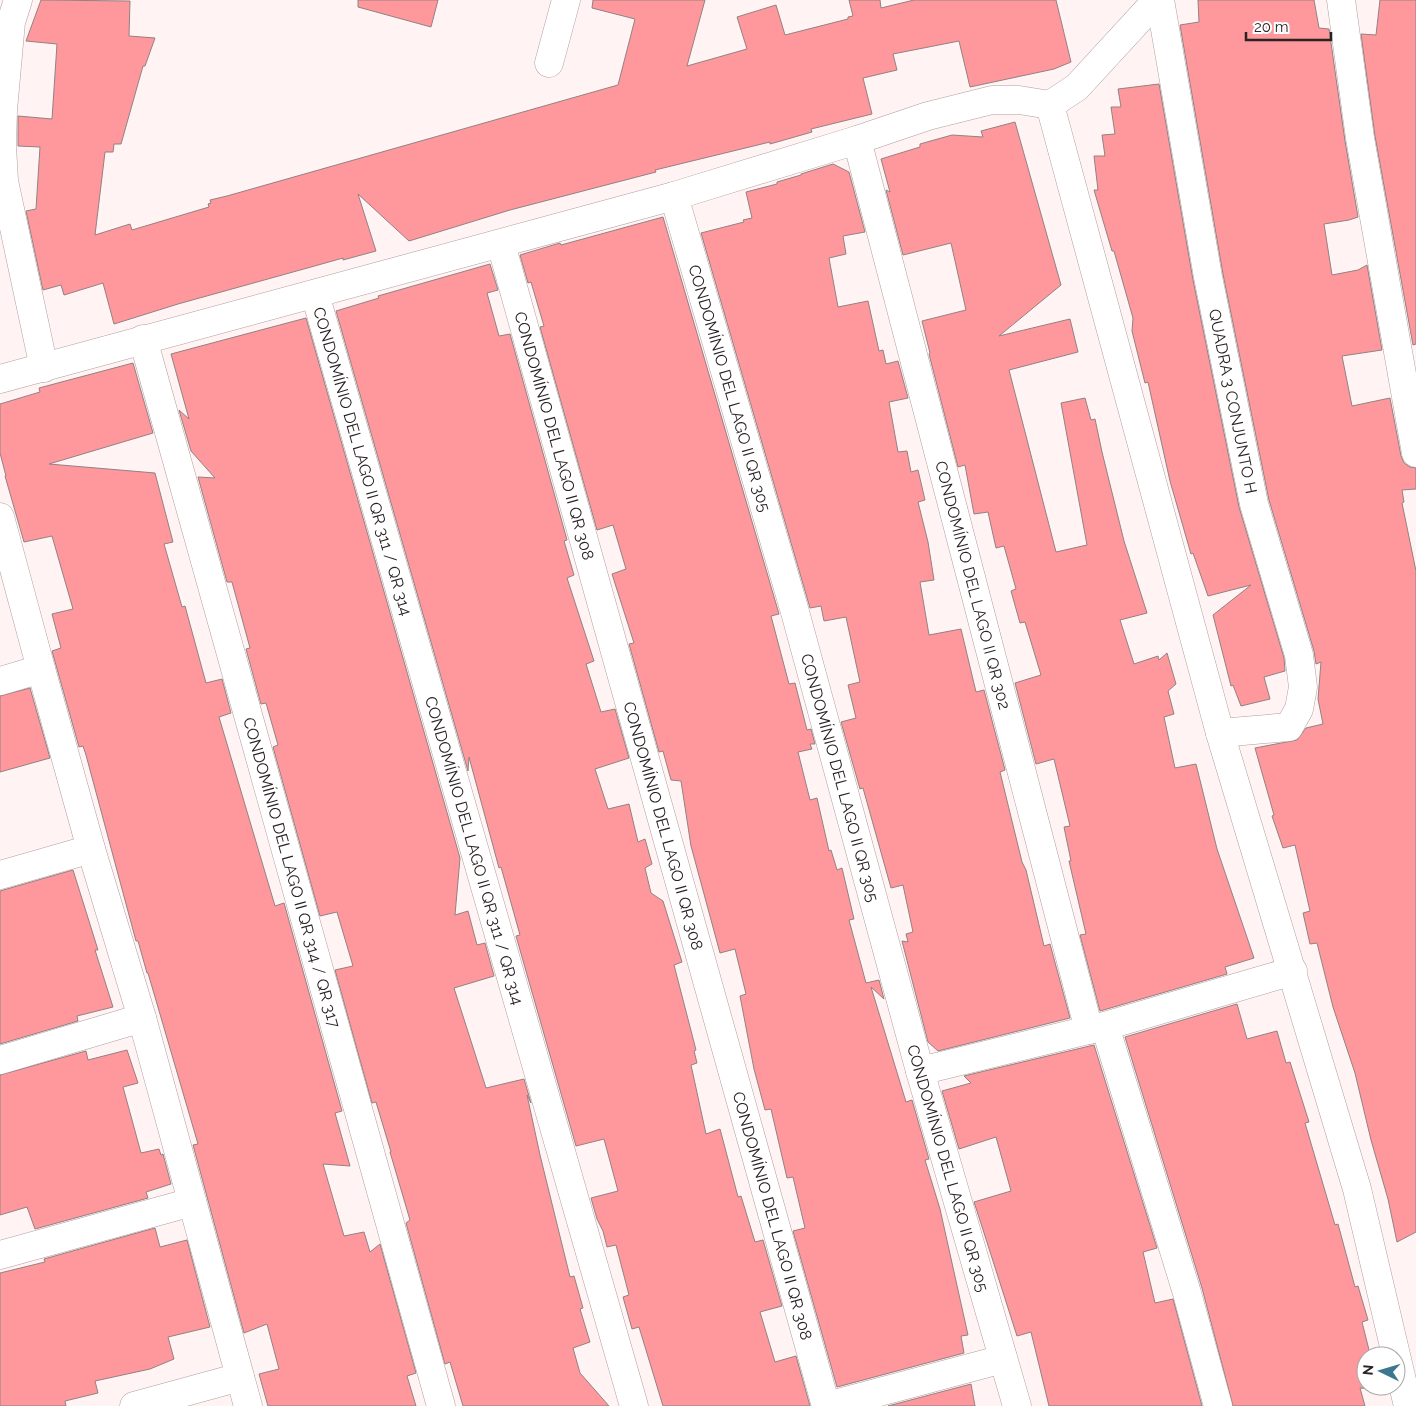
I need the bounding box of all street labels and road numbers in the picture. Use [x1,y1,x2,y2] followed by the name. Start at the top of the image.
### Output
[685,262,775,514] street label: CONDOMÍNIO DEL LAGO II QR 305
[310,305,416,618] street label: CONDOMÍNIO DEL LAGO II QR 311 / QR 314
[1205,307,1261,495] street label: QUADRA 3 CONJUNTO H
[511,309,598,562] street label: CONDOMÍNIO DEL LAGO II QR 308
[932,459,1015,711] street label: CONDOMÍNIO DEL LAGO II QR 302
[797,652,883,904] street label: CONDOMÍNIO DEL LAGO II QR 305
[421,694,528,1007] street label: CONDOMÍNIO DEL LAGO II QR 311 / QR 314
[620,699,707,952] street label: CONDOMÍNIO DEL LAGO II QR 308
[240,715,345,1030] street label: CONDOMÍNIO DEL LAGO II QR 314 / QR 317
[904,1042,993,1294] street label: CONDOMÍNIO DEL LAGO II QR 305
[729,1089,817,1342] street label: CONDOMÍNIO DEL LAGO II QR 308

